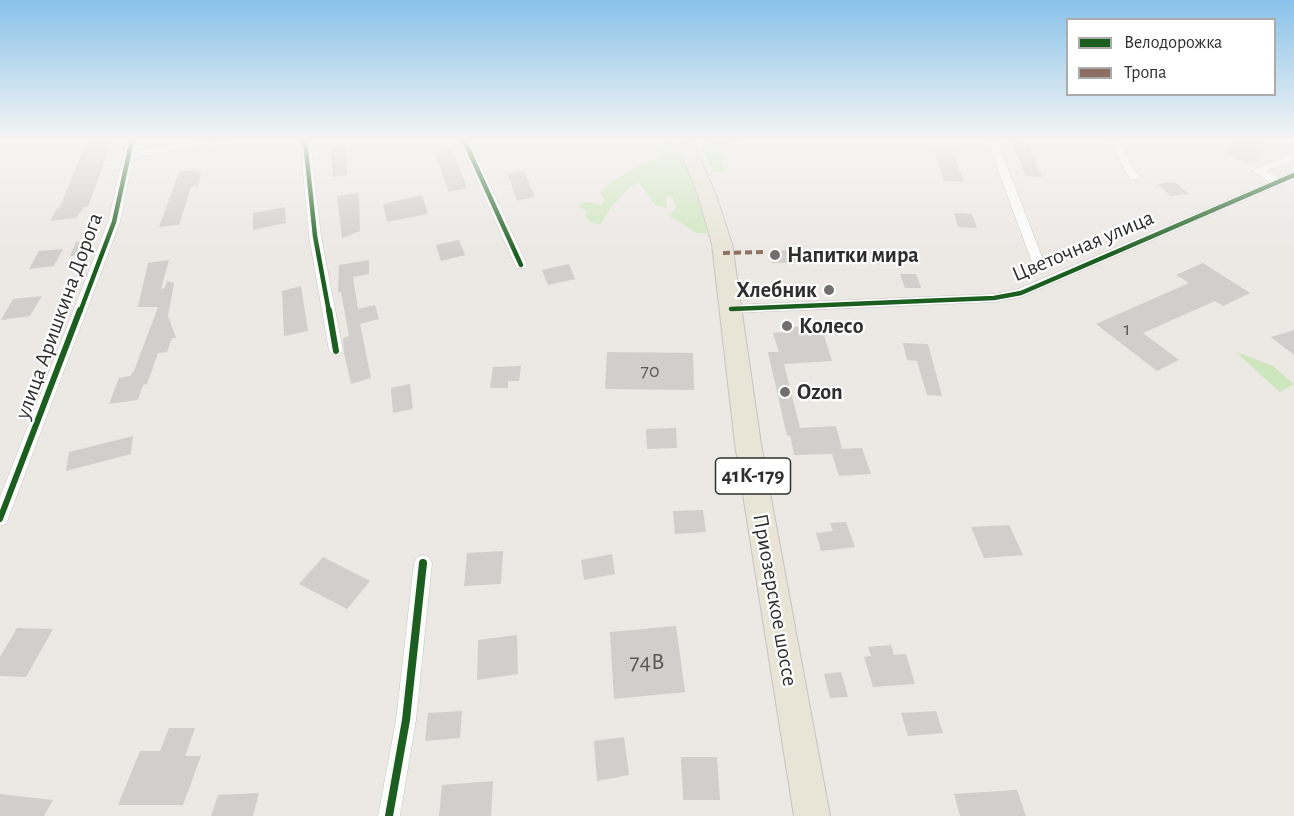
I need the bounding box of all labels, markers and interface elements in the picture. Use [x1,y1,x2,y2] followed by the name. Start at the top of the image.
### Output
[1066,18,1276,96] legend
[1124,34,1222,52] text: Велодорожка
[1124,64,1167,82] text: Тропа
[1008,204,1158,288] street label: Цветочная улица
[9,209,109,423] street label: улица Аришкина Дорога
[787,242,919,268] place label: Напитки мира
[768,248,782,262] marker: Напитки мира
[736,277,817,303] place label: Хлебник
[822,283,836,297] marker: Хлебник
[799,313,864,339] place label: Колесо
[1124,317,1130,341] house number: 1
[780,319,794,333] marker: Колесо
[641,359,659,383] house number: 70
[797,379,843,405] place label: Ozon
[778,385,792,399] marker: Ozon
[716,458,790,494] road number: 41К-179
[747,512,803,688] street label: Приозерское шоссе
[629,648,665,676] house number: 74В

